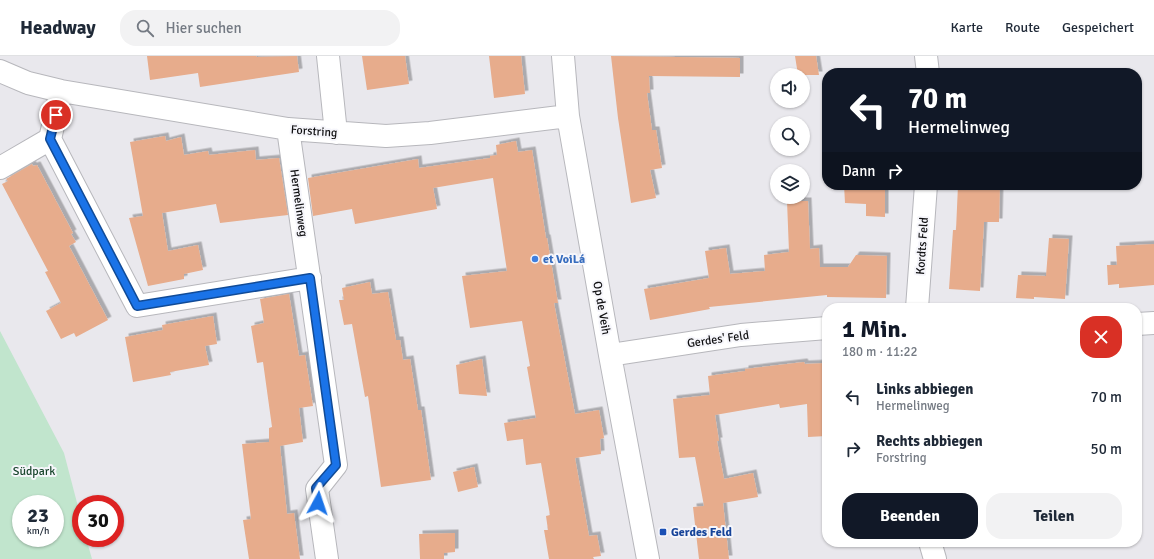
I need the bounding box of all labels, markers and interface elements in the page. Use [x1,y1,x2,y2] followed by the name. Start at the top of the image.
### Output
[120,10,400,46] search box
[20,16,96,40] text: Headway
[134,17,156,39] icon: search
[166,19,242,37] text: Hier suchen
[950,19,983,36] text: Karte
[1005,19,1040,36] text: Route
[1062,19,1134,36] text: Gespeichert
[770,68,810,204] map controls
[770,68,810,108] button: sound
[908,82,967,116] text: 70 m
[842,84,894,136] icon: left
[39,98,73,132] pin
[45,104,67,126] icon: arrive
[770,116,810,156] button: search
[908,116,1010,138] text: Hermelinweg
[290,122,338,141] street label: Forstring
[884,160,906,182] icon: right
[842,162,876,180] text: Dann
[770,164,810,204] button: layers
[286,168,311,238] street label: Hermelinweg
[913,217,932,275] street label: Kordts Feld
[543,252,585,267] place label: et VoiLá
[530,254,540,264] marker: et VoiLá
[589,280,614,336] street label: Op de Veih
[842,314,907,344] text: 1 Min.
[1080,316,1122,358] button: close
[686,328,750,351] street label: Gerdes' Feld
[842,344,918,360] text: 180 m · 11:22
[876,380,973,398] text: Links abbiegen
[842,386,864,408] icon: left
[1091,388,1122,406] text: 70 m
[876,398,950,414] text: Hermelinweg
[876,432,983,450] text: Rechts abbiegen
[842,438,864,460] icon: right
[1091,440,1122,458] text: 50 m
[876,450,927,466] text: Forstring
[13,464,55,479] park label: Südpark
[297,482,339,524] position arrow
[842,493,978,539] button: Beenden
[986,493,1122,539] button: Teilen
[72,495,124,547] speed limit sign: 30
[27,503,49,528] text: 23
[27,525,49,537] text: km/h
[671,525,732,540] place label: Gerdes Feld
[658,527,668,537] marker: Gerdes Feld

